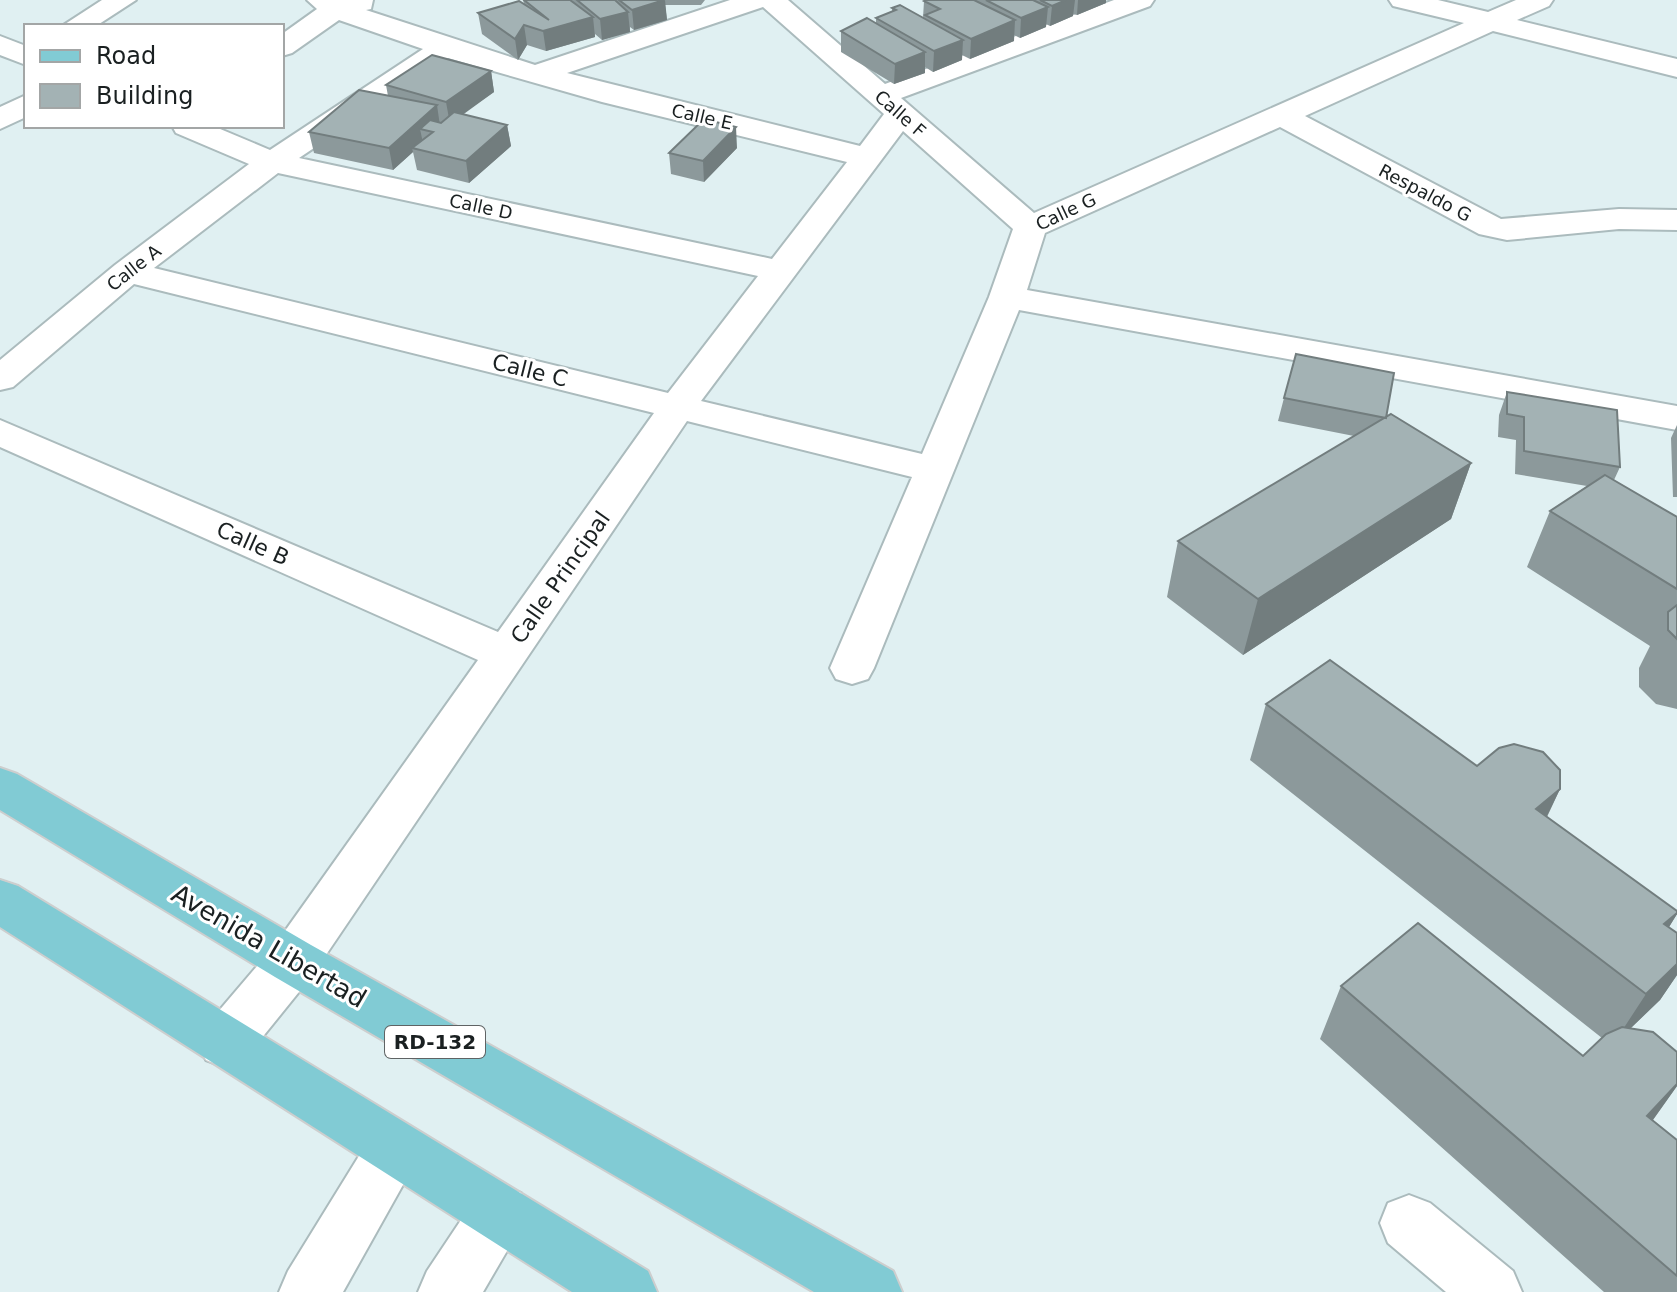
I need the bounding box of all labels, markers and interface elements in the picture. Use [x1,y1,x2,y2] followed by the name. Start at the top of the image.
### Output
[24,24,284,128] legend
[96,42,156,70] text: Road
[96,82,193,110] text: Building
[871,86,930,141] street label: Calle F
[670,99,735,134] street label: Calle E
[1375,159,1475,226] street label: Respaldo G
[1032,188,1099,235] street label: Calle G
[447,190,515,223] street label: Calle D
[103,240,165,295] street label: Calle A
[490,349,570,392] street label: Calle C
[506,506,615,648] street label: Calle Principal
[213,516,293,570] street label: Calle B
[166,878,372,1014] street label: Avenida Libertad
[385,1026,485,1058] road number: RD-132

